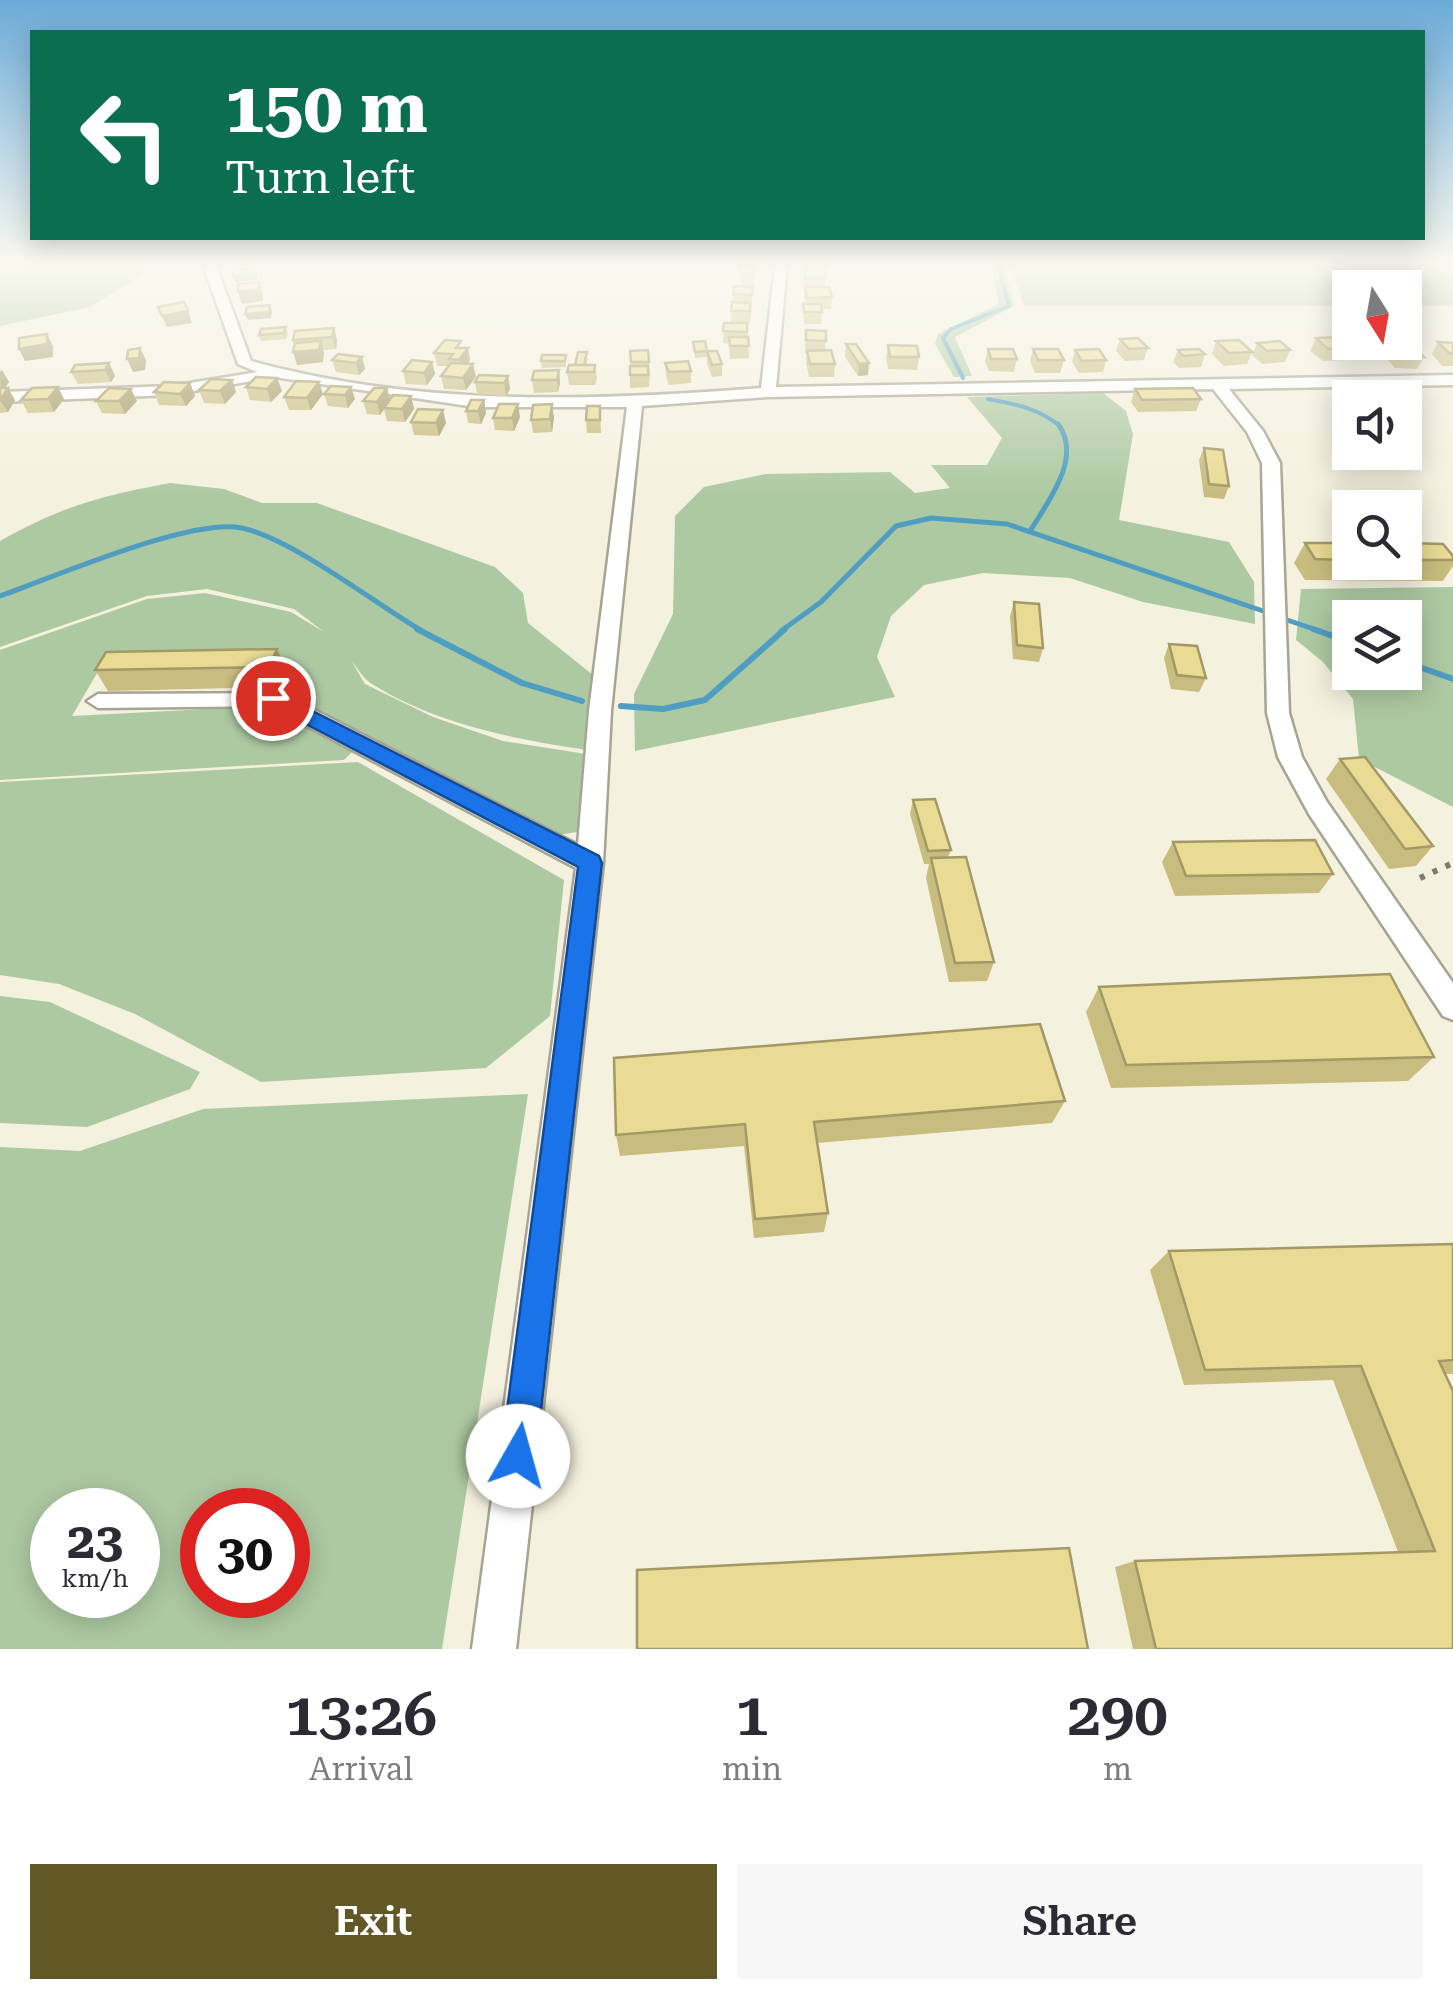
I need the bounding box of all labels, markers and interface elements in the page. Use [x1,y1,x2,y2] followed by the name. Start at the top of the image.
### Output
[225,67,428,149] text: 150 m
[60,70,190,200] icon: left
[225,151,415,204] text: Turn left
[1332,270,1422,360] north arrow
[1332,270,1422,690] map controls
[1332,380,1422,470] button: sound
[1332,490,1422,580] button: search
[1332,600,1422,690] button: layers
[231,656,316,741] pin
[246,671,301,726] icon: arrive
[466,1404,570,1508] position arrow
[180,1488,310,1618] speed limit sign: 30
[67,1512,123,1570] text: 23
[62,1564,128,1593] text: km/h
[285,1679,437,1750] text: 13:26
[735,1679,769,1750] text: 1
[1067,1679,1168,1750] text: 290
[309,1750,413,1788] text: Arrival
[722,1750,782,1788] text: min
[1103,1750,1132,1788] text: m
[30,1864,717,1979] button: Exit
[737,1864,1423,1979] button: Share

